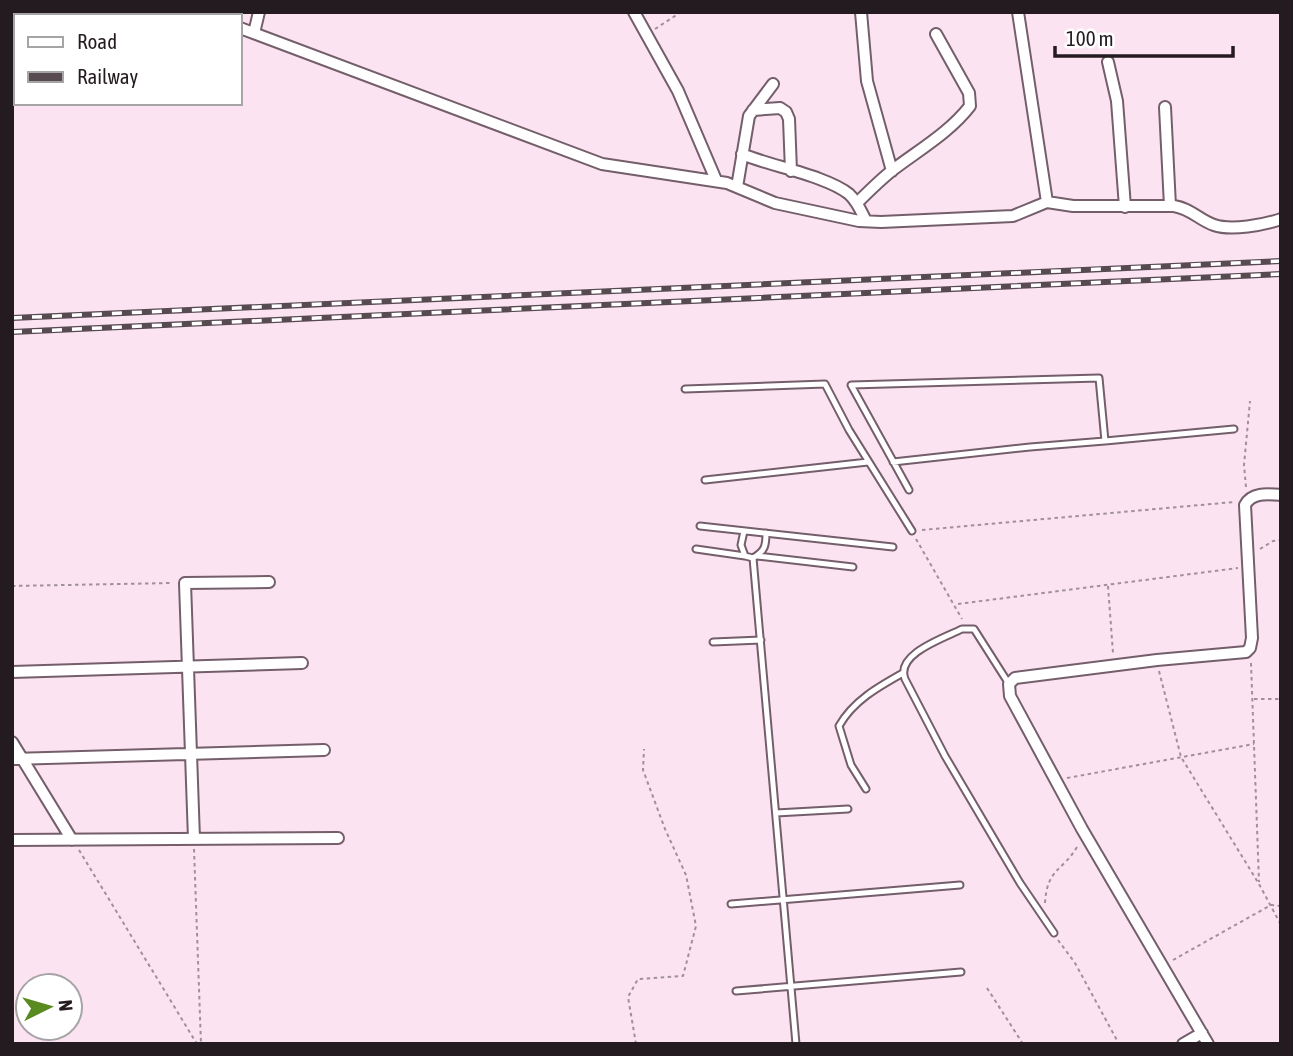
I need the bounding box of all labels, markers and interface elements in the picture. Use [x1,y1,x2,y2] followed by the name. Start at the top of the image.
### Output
[14,14,242,105] legend
[1055,14,1234,58] scale bar
[1066,26,1114,50] text: 100 m
[77,29,117,53] text: Road
[77,64,139,88] text: Railway
[14,972,84,1042] north arrow
[54,999,77,1012] text: N

